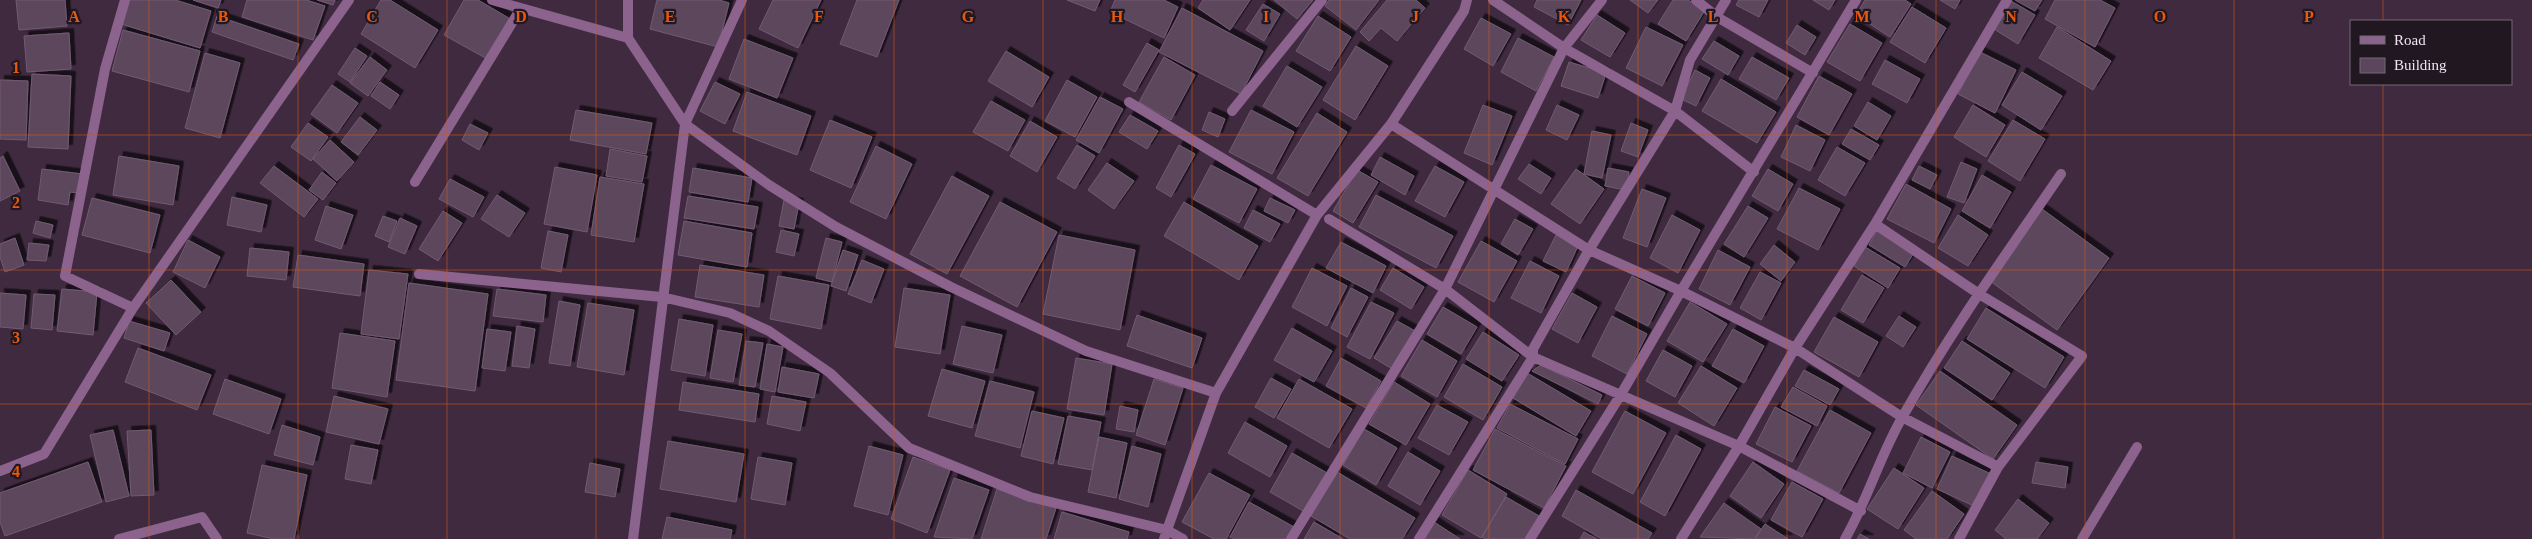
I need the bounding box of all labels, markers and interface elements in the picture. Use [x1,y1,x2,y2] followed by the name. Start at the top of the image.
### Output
[68,8,80,25] text: A
[218,8,229,25] text: B
[366,8,378,25] text: C
[515,8,527,25] text: D
[665,8,675,25] text: E
[814,8,824,25] text: F
[962,8,975,25] text: G
[1111,8,1124,25] text: H
[1263,8,1269,25] text: I
[1411,8,1419,25] text: J
[1558,8,1571,25] text: K
[1708,8,1718,25] text: L
[1854,8,1870,25] text: M
[2005,8,2017,25] text: N
[2154,8,2166,25] text: O
[2304,8,2314,25] text: P
[2350,20,2512,85] legend
[2394,32,2426,48] text: Road
[2394,57,2447,73] text: Building
[12,59,20,76] text: 1
[12,194,20,211] text: 2
[12,329,20,346] text: 3
[12,463,20,480] text: 4

